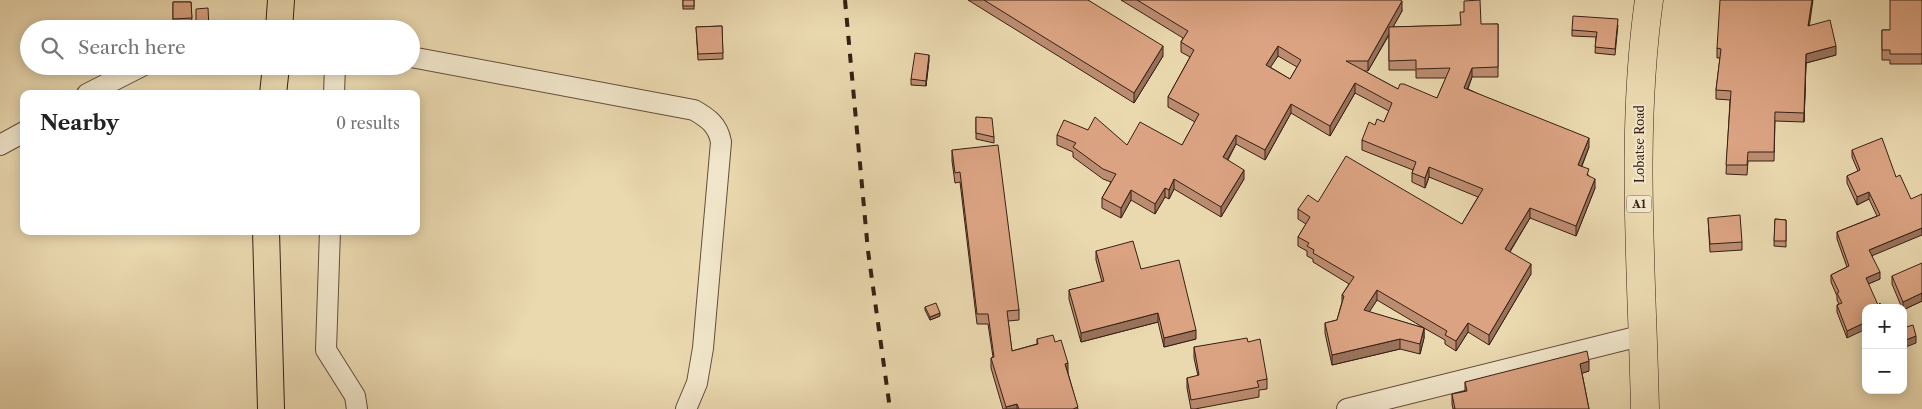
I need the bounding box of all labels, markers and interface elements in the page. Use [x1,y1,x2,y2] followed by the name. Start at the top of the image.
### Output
[20,20,420,75] search box
[38,34,66,62] icon: search
[78,36,186,59] text: Search here
[1632,104,1647,183] street label: Lobatse Road
[40,110,119,135] text: Nearby
[336,113,400,133] text: 0 results
[1626,195,1652,212] road number: A1
[1862,304,1907,394] map controls
[1862,304,1907,349] button: +
[1862,349,1907,394] button: −

